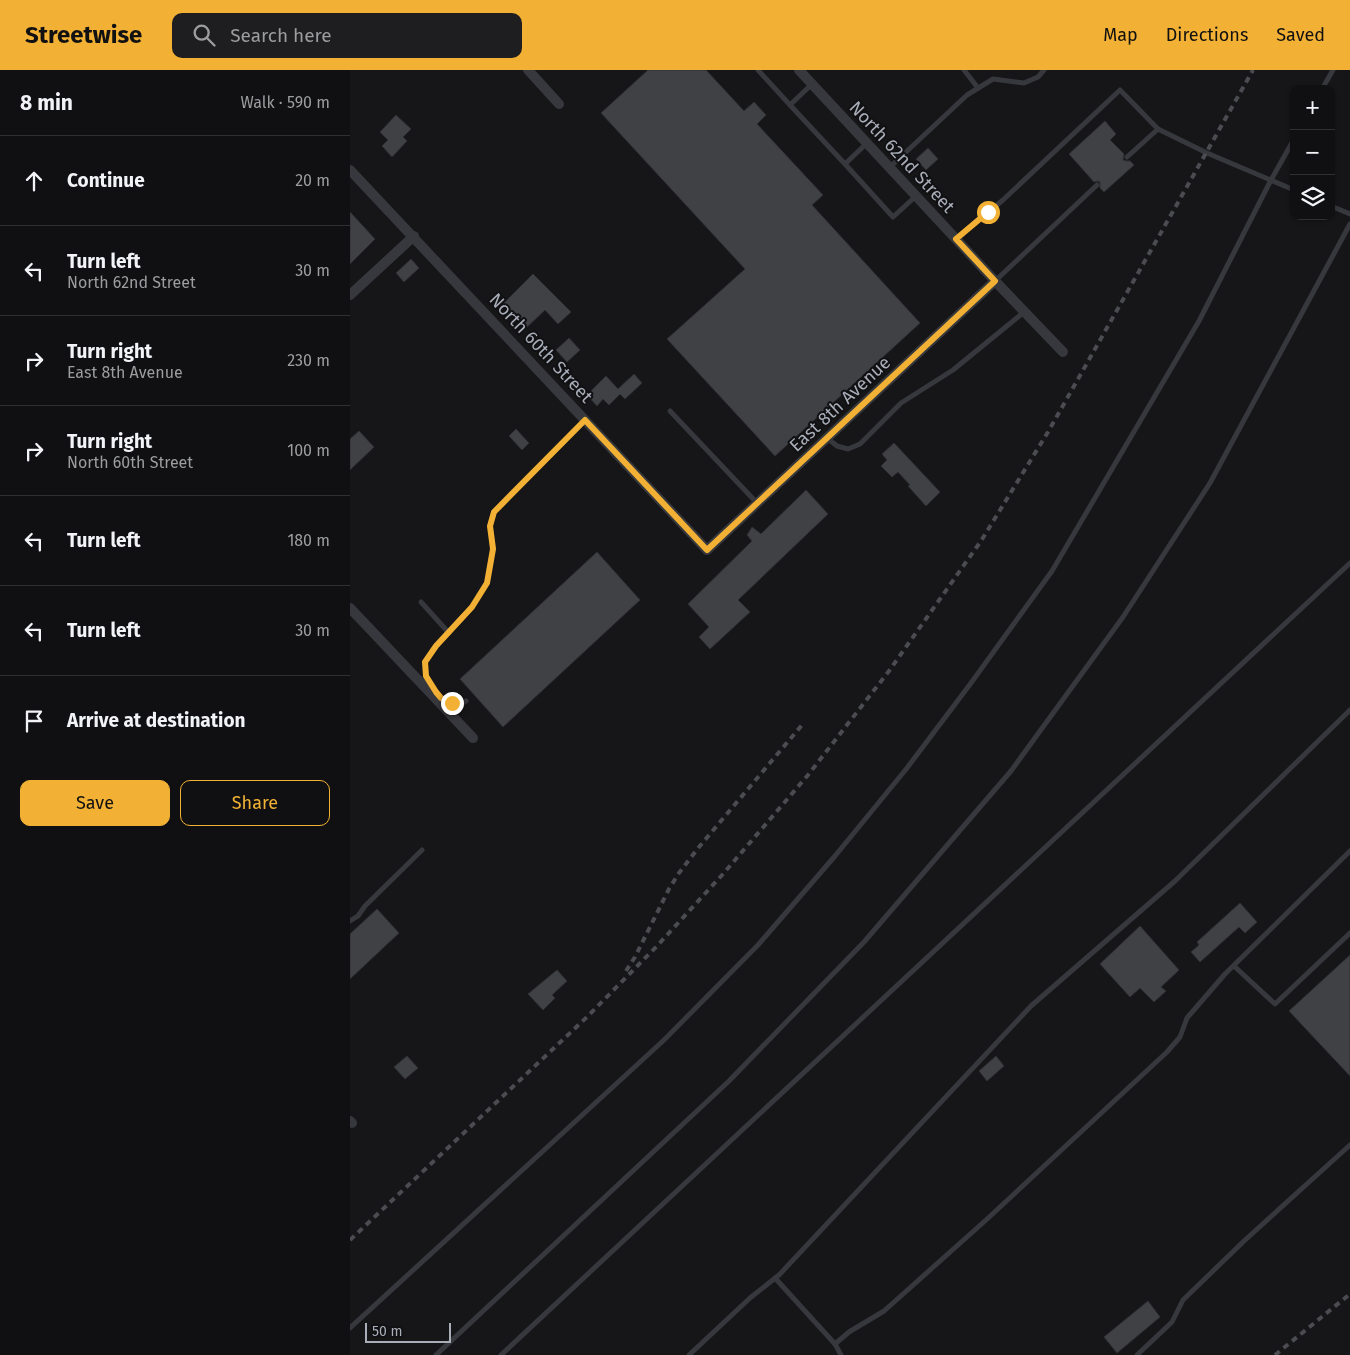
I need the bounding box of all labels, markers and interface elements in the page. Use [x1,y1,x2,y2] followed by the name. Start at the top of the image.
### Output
[172,13,522,58] search box
[25,21,142,49] text: Streetwise
[190,21,218,49] icon: search
[230,24,332,47] text: Search here
[1103,24,1138,46] text: Map
[1166,24,1248,46] text: Directions
[1276,24,1325,46] text: Saved
[1290,85,1335,220] map controls
[1290,85,1335,130] button: +
[20,90,73,116] text: 8 min
[240,93,330,112] text: Walk · 590 m
[845,97,960,218] street label: North 62nd Street
[1290,130,1335,175] button: −
[20,167,48,195] icon: ahead
[67,169,145,192] text: Continue
[295,171,330,190] text: 20 m
[1290,175,1335,220] button: layers
[977,201,1000,224] route start
[67,250,141,273] text: Turn left
[20,257,48,285] icon: left
[295,261,330,280] text: 30 m
[67,273,196,292] text: North 62nd Street
[485,289,598,408] street label: North 60th Street
[67,340,152,363] text: Turn right
[20,347,48,375] icon: right
[287,351,330,370] text: 230 m
[785,352,895,456] street label: East 8th Avenue
[67,363,183,382] text: East 8th Avenue
[67,430,152,453] text: Turn right
[20,437,48,465] icon: right
[287,441,330,460] text: 100 m
[67,453,193,472] text: North 60th Street
[20,527,48,555] icon: left
[67,529,141,552] text: Turn left
[287,531,330,550] text: 180 m
[20,617,48,645] icon: left
[67,619,141,642] text: Turn left
[295,621,330,640] text: 30 m
[441,692,464,715] route end
[20,707,48,735] icon: arrive
[67,709,246,732] text: Arrive at destination
[20,780,170,826] button: Save
[180,780,330,826] button: Share
[365,1320,451,1343] scale bar
[372,1323,403,1340] text: 50 m

